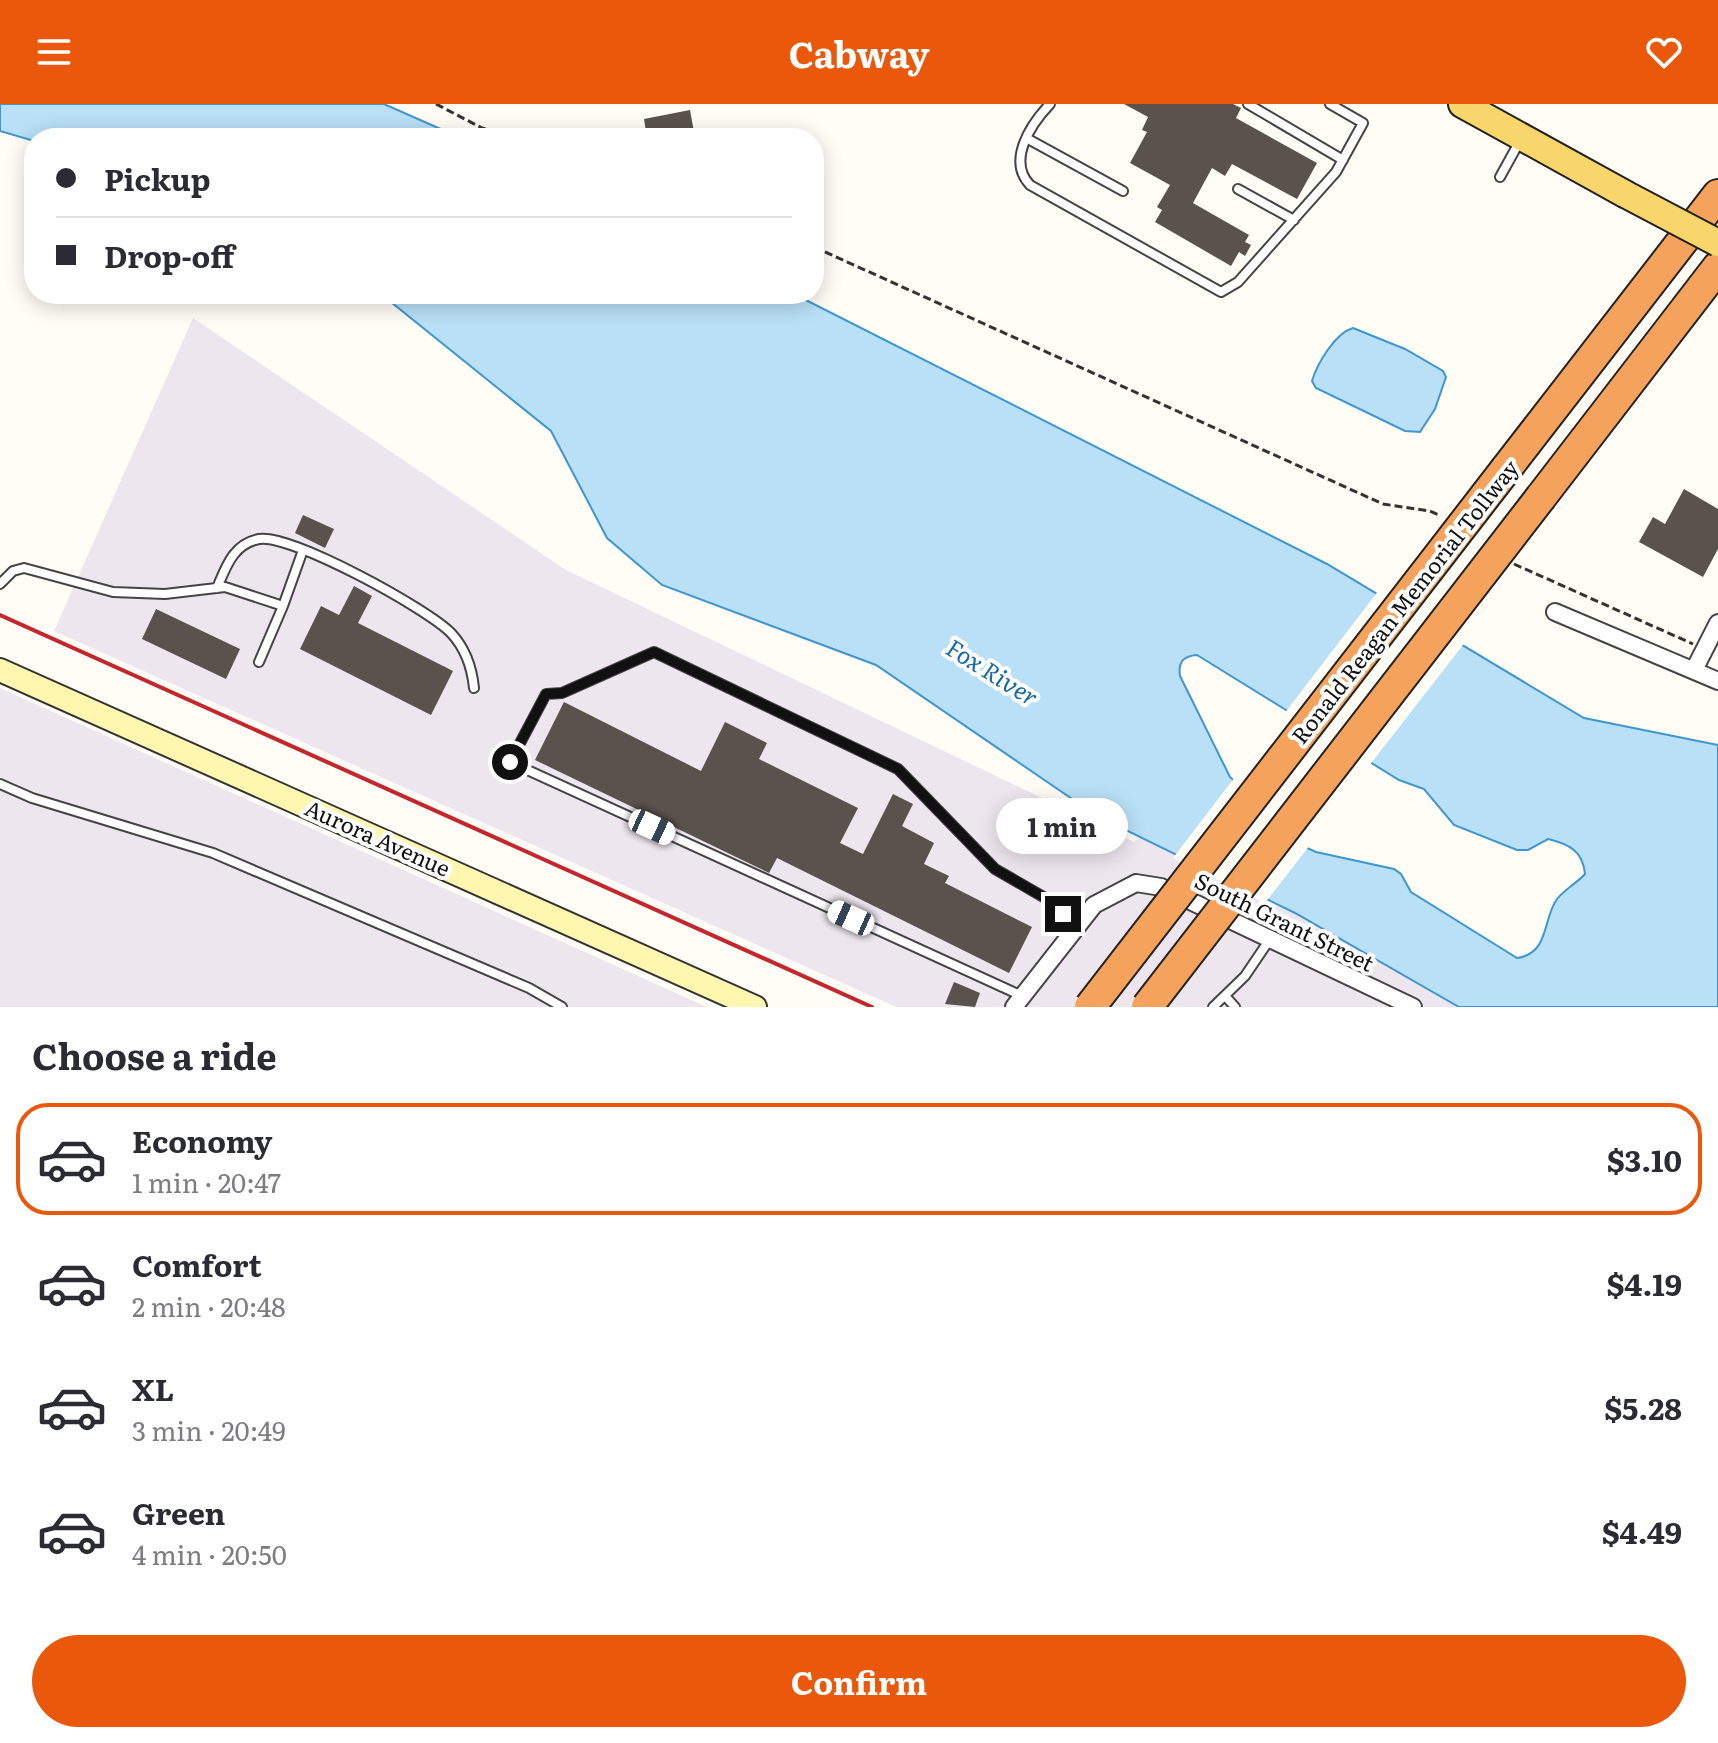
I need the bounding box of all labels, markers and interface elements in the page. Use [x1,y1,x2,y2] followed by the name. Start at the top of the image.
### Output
[788,26,930,79] text: Cabway
[32,30,76,74] icon: menu
[1642,30,1686,74] icon: heart
[104,156,211,200] text: Pickup
[104,233,234,277] text: Drop-off
[1283,452,1526,750] street label: Ronald Reagan Memorial Tollway
[940,629,1046,713] water label: Fox River
[492,744,528,780] route start
[300,790,456,884] street label: Aurora Avenue
[997,798,1129,854] callout: 1 min
[625,806,679,848] car
[1027,806,1097,845] text: 1 min
[1190,863,1380,979] street label: South Grant Street
[1045,896,1081,932] route end
[824,897,878,939] car
[32,1028,277,1081] text: Choose a ride
[132,1118,272,1162] text: Economy
[36,1123,108,1195] icon: car
[1607,1137,1682,1181] text: $3.10
[132,1162,281,1201] text: 1 min · 20:47
[132,1242,262,1286] text: Comfort
[36,1247,108,1319] icon: car
[1606,1261,1682,1305] text: $4.19
[132,1286,286,1325] text: 2 min · 20:48
[132,1366,174,1410] text: XL
[36,1371,108,1443] icon: car
[1604,1385,1682,1429] text: $5.28
[132,1410,286,1449] text: 3 min · 20:49
[132,1490,225,1534] text: Green
[36,1495,108,1567] icon: car
[1602,1509,1682,1553] text: $4.49
[132,1534,287,1573] text: 4 min · 20:50
[32,1635,1686,1727] button: Confirm

